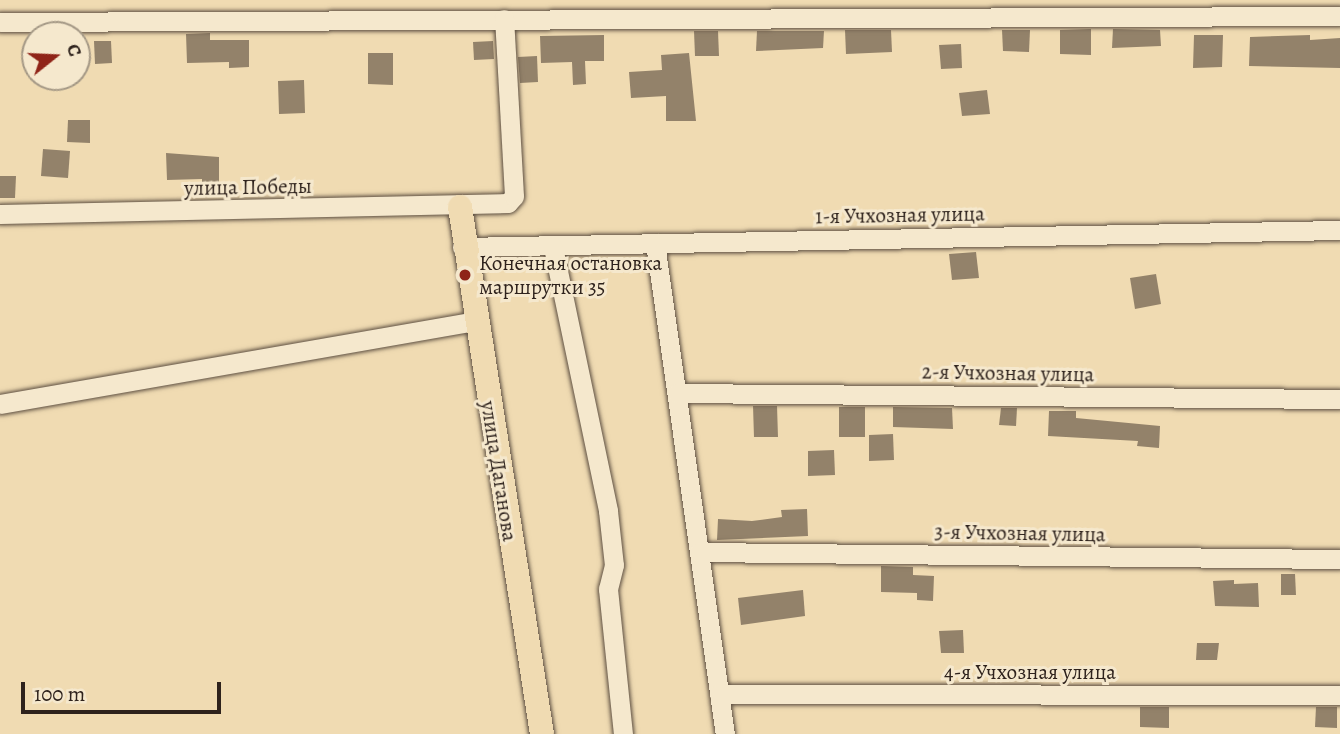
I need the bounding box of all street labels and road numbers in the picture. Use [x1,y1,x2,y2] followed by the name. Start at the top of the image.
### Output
[184,173,312,201] street label: улица Победы
[815,201,985,229] street label: 1-я Учхозная улица
[922,359,1094,387] street label: 2-я Учхозная улица
[475,399,523,543] street label: улица Даганова
[934,519,1106,547] street label: 3-я Учхозная улица
[944,659,1116,685] street label: 4-я Учхозная улица

